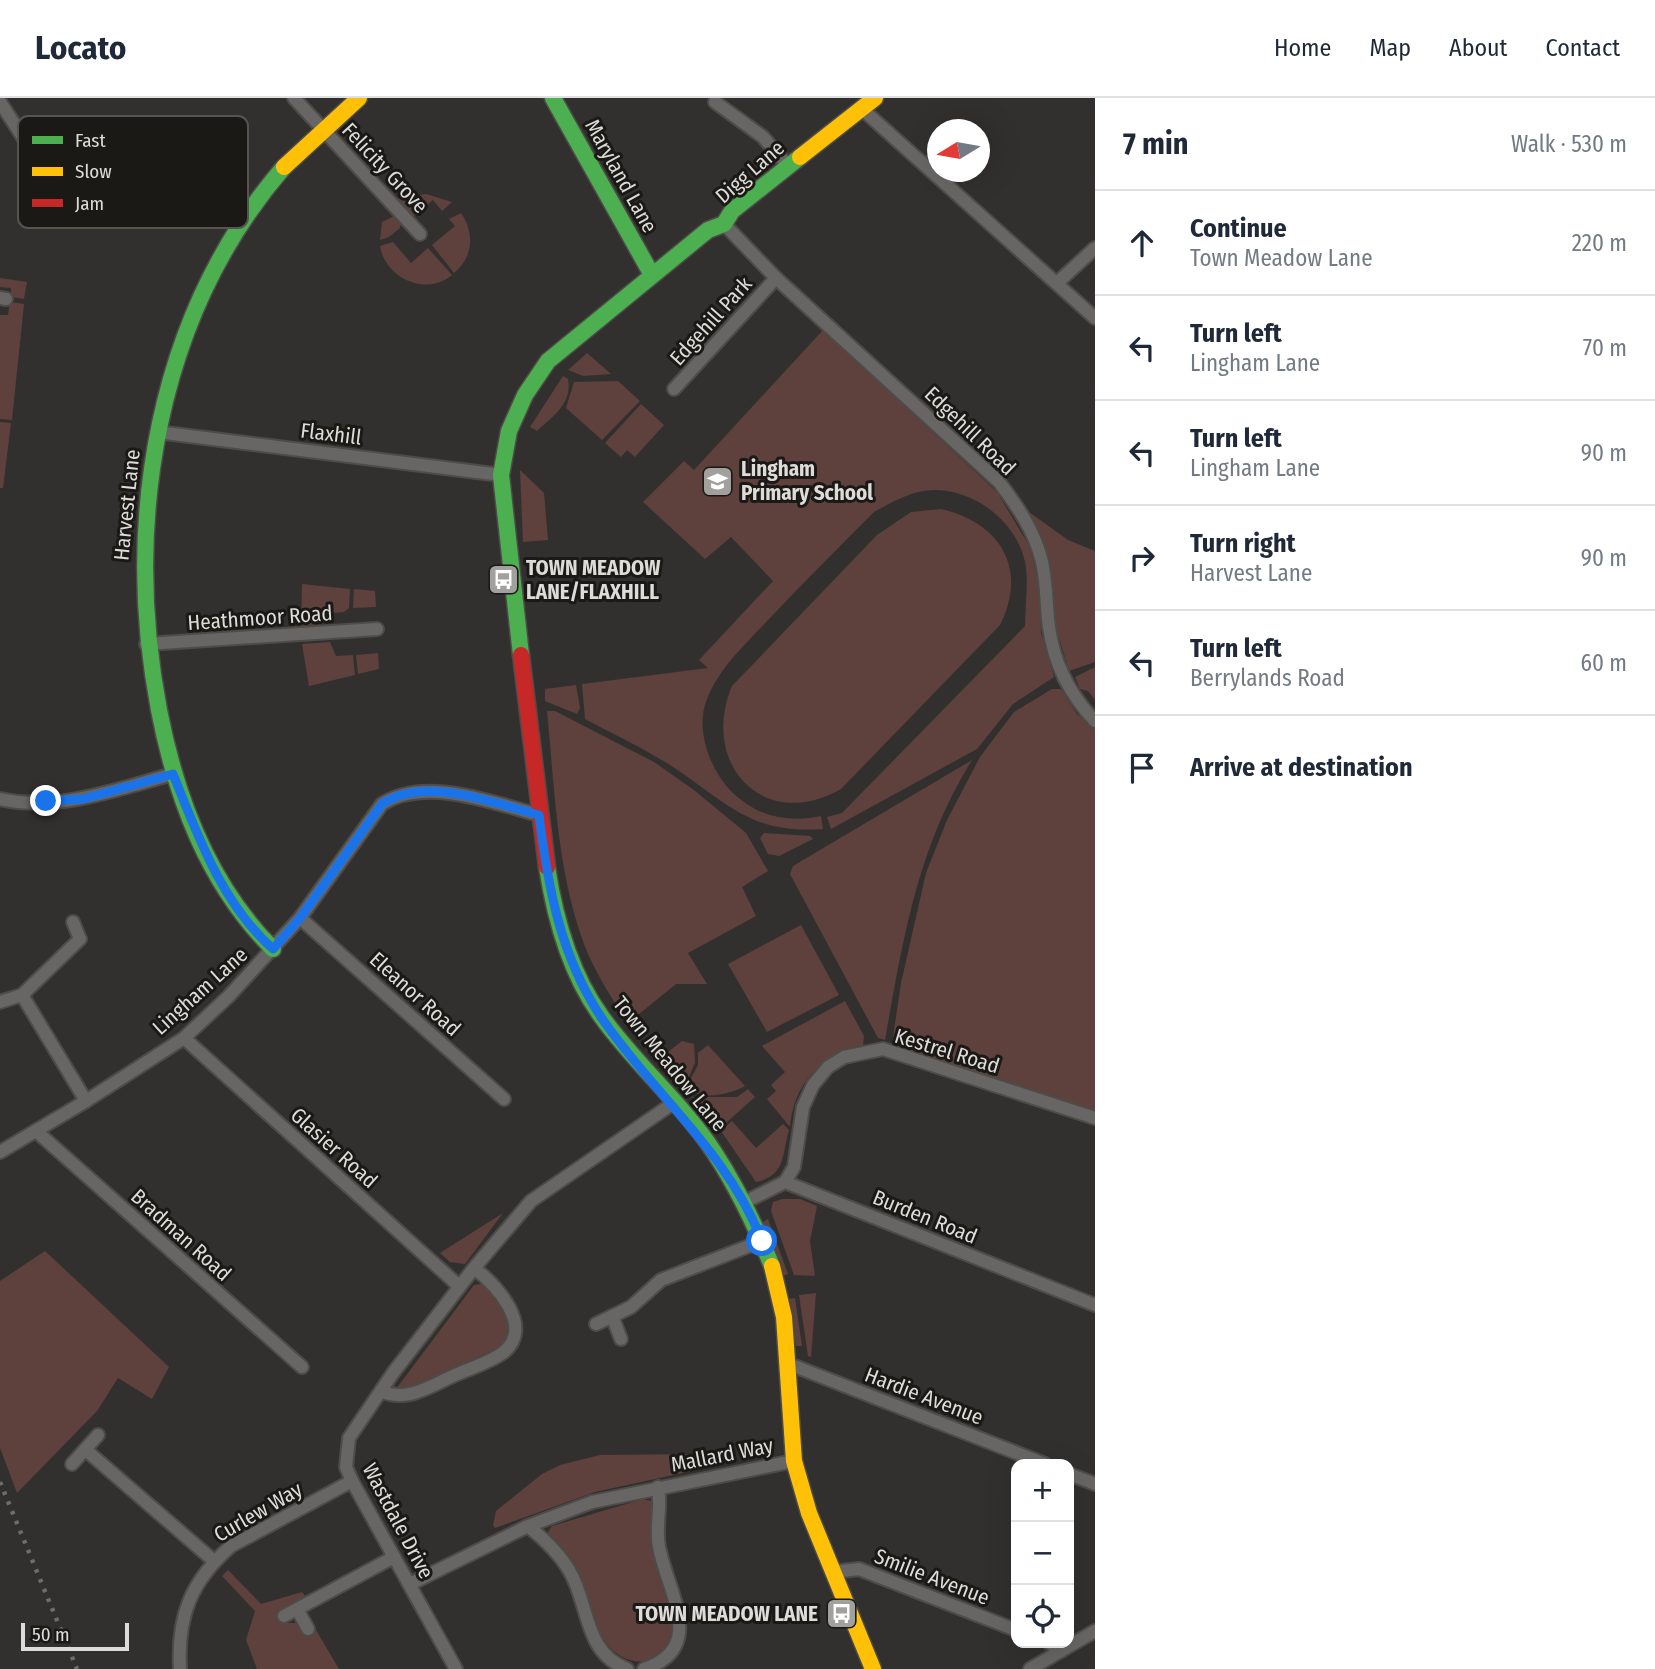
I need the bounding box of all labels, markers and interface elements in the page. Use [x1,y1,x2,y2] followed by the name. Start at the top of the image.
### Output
[35,28,126,68] text: Locato
[1274,34,1331,62] text: Home
[1369,34,1411,62] text: Map
[1449,34,1507,62] text: About
[1545,34,1620,62] text: Contact
[579,115,663,237] street label: Maryland Lane
[18,116,248,228] legend
[336,117,434,219] street label: Felicity Grove
[927,119,990,182] north arrow
[1123,126,1188,162] text: 7 min
[75,129,106,152] text: Fast
[1511,130,1627,158] text: Walk · 530 m
[710,135,790,209] street label: Digg Lane
[75,160,112,183] text: Slow
[75,192,104,215] text: Jam
[1190,213,1287,244] text: Continue
[1123,224,1161,262] icon: ahead
[1572,229,1627,257] text: 220 m
[1190,244,1373,272] text: Town Meadow Lane
[664,271,758,371] street label: Edgehill Park
[1190,318,1282,349] text: Turn left
[1123,329,1161,367] icon: left
[1583,334,1627,362] text: 70 m
[1190,349,1320,377] text: Lingham Lane
[919,381,1021,481] street label: Edgehill Road
[299,417,363,451] street label: Flaxhill
[1190,423,1282,454] text: Turn left
[1123,434,1161,472] icon: left
[1581,439,1627,467] text: 90 m
[108,448,146,562] street label: Harvest Lane
[1190,454,1320,482] text: Lingham Lane
[741,456,873,506] place label: Lingham Primary School
[701,464,735,498] school or university icon: Lingham Primary School
[1190,528,1296,559] text: Turn right
[1123,539,1161,577] icon: right
[1581,544,1627,572] text: 90 m
[526,555,661,605] place label: TOWN MEADOW LANE/FLAXHILL
[1190,559,1312,587] text: Harvest Lane
[486,563,520,597] bus stop icon: TOWN MEADOW LANE/FLAXHILL
[187,600,333,636] street label: Heathmoor Road
[1190,633,1282,664] text: Turn left
[1123,644,1161,682] icon: left
[1581,649,1627,677] text: 60 m
[1190,664,1345,692] text: Berrylands Road
[1123,749,1161,787] icon: arrive
[1190,752,1413,783] text: Arrive at destination
[30,785,61,816] route end
[147,942,253,1040] street label: Lingham Lane
[364,946,466,1042] street label: Eleanor Road
[607,991,733,1137] street label: Town Meadow Lane
[891,1023,1003,1079] street label: Kestrel Road
[285,1102,383,1194] street label: Glasier Road
[126,1183,236,1287] street label: Bradman Road
[869,1184,981,1250] street label: Burden Road
[746,1225,777,1256] route start
[861,1362,987,1430] street label: Hardie Avenue
[669,1432,776,1478] street label: Mallard Way
[357,1459,439,1583] street label: Wastdale Drive
[1011,1459,1074,1648] map controls
[1011,1459,1074,1522] button: +
[209,1476,307,1548] street label: Curlew Way
[1011,1522,1074,1585] button: −
[871,1543,993,1611] street label: Smilie Avenue
[1011,1585,1074,1648] button: locate
[824,1597,858,1631] bus stop icon: TOWN MEADOW LANE
[636,1601,818,1627] place label: TOWN MEADOW LANE
[21,1620,130,1652] scale bar
[32,1623,70,1646] text: 50 m

